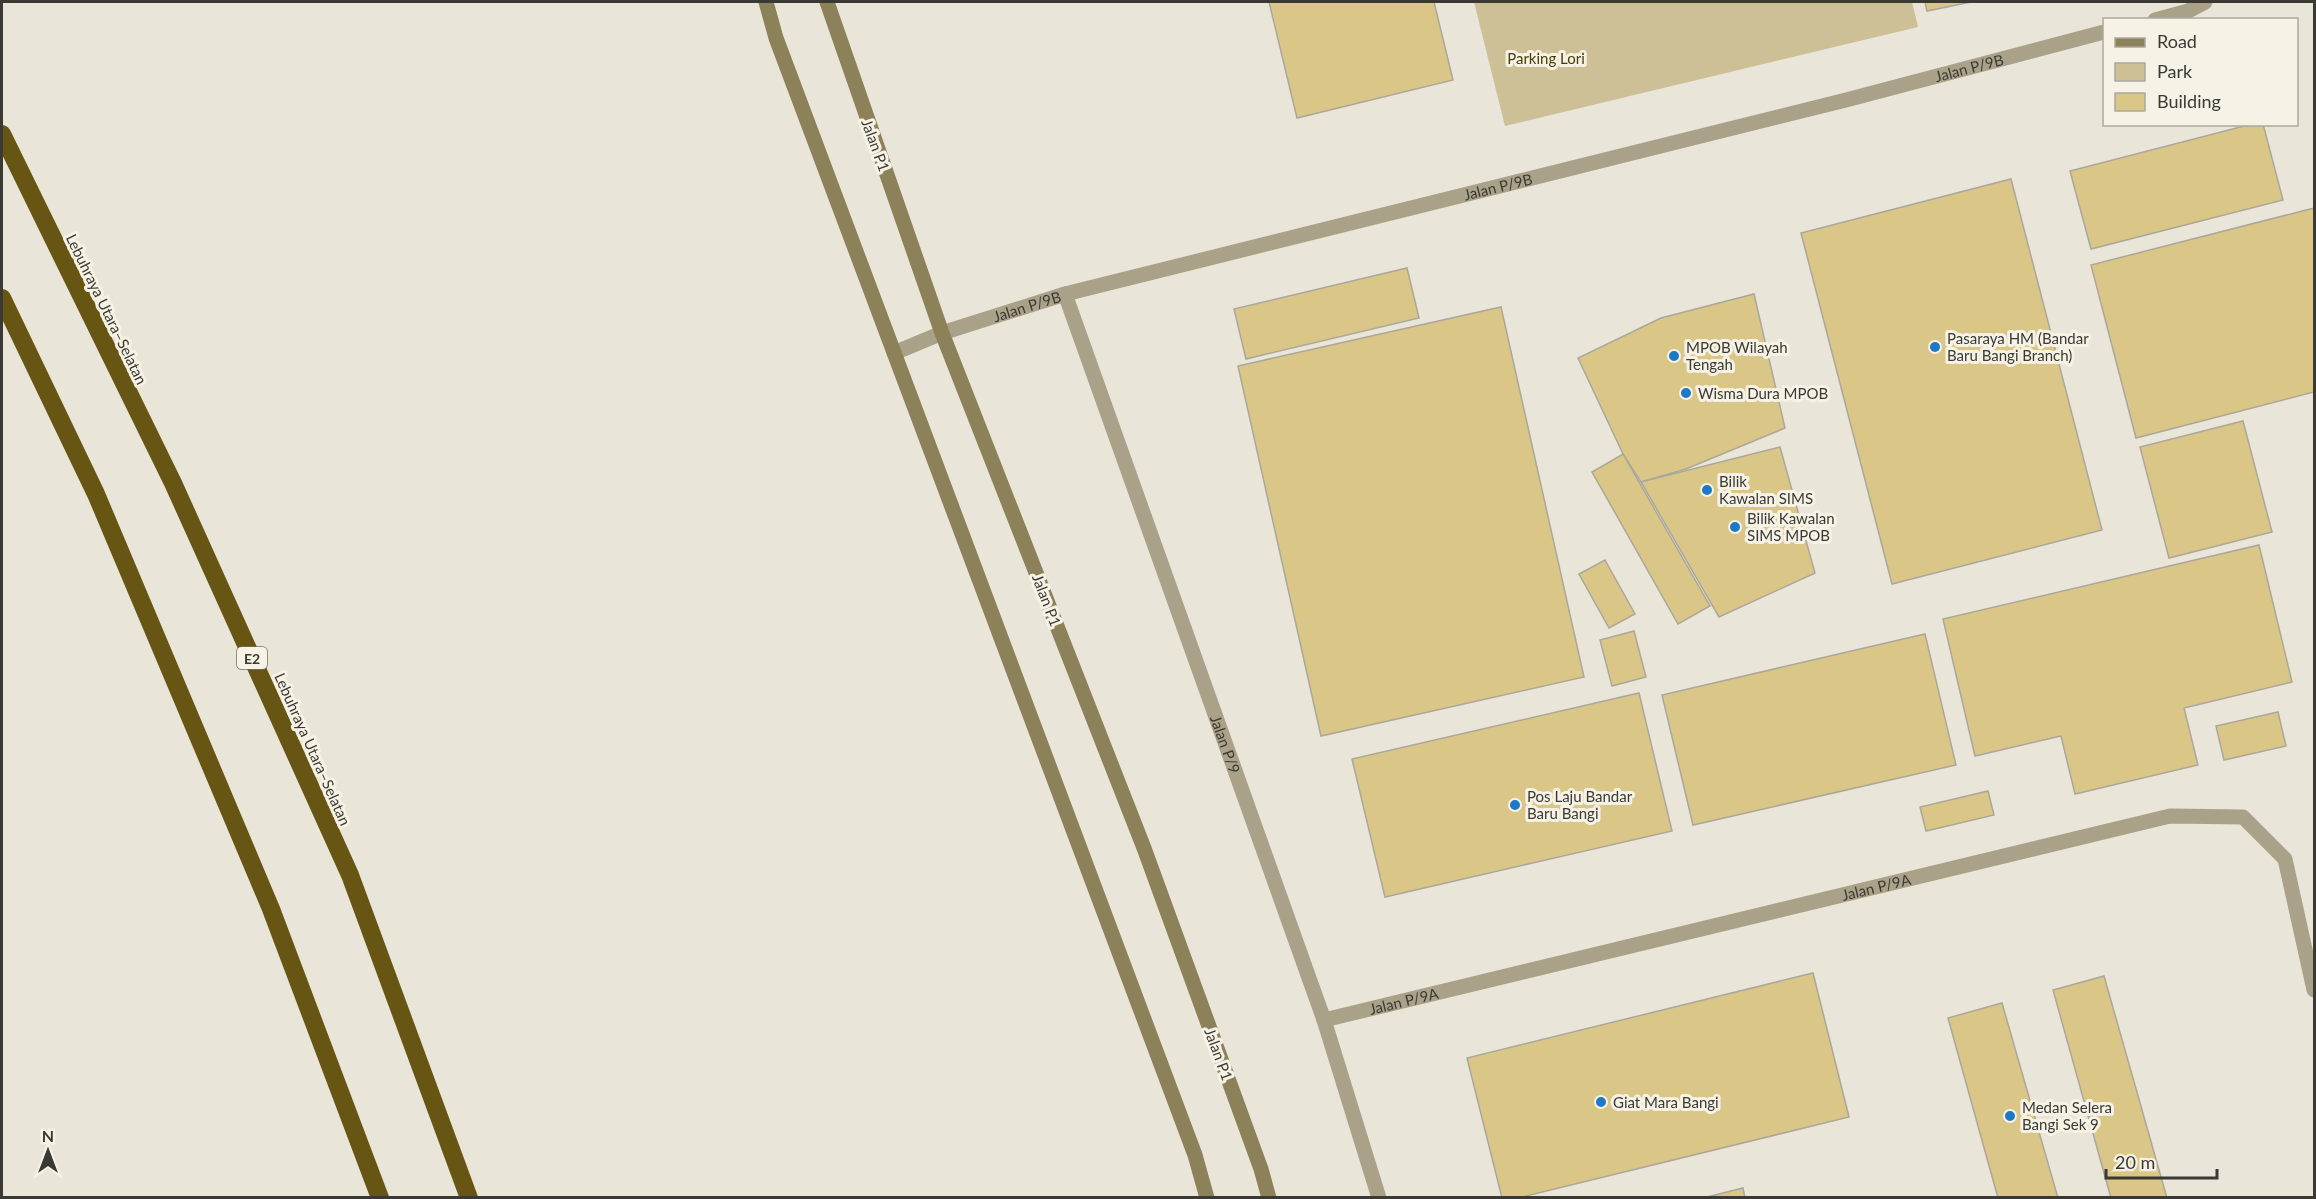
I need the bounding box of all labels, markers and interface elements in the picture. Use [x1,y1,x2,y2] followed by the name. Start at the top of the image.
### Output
[2103,18,2298,126] legend
[2157,30,2197,52] text: Road
[1507,49,1585,67] park label: Parking Lori
[1933,50,2005,85] street label: Jalan P/9B
[2157,60,2193,82] text: Park
[2157,90,2221,112] text: Building
[858,116,894,174] street label: Jalan P1
[1462,169,1534,204] street label: Jalan P/9B
[63,231,151,387] street label: Lebuhraya Utara–Selatan
[991,287,1063,325] street label: Jalan P/9B
[1947,329,2089,364] place label: Pasaraya HM (Bandar Baru Bangi Branch)
[1686,338,1788,373] place label: MPOB Wilayah Tengah
[1928,340,1942,354] marker: Pasaraya HM (Bandar Baru Bangi Branch)
[1667,349,1681,363] marker: MPOB Wilayah Tengah
[1698,384,1828,402] place label: Wisma Dura MPOB
[1679,386,1693,400] marker: Wisma Dura MPOB
[1719,472,1813,507] place label: Bilik Kawalan SIMS
[1700,483,1714,497] marker: Bilik Kawalan SIMS
[1747,509,1835,544] place label: Bilik Kawalan SIMS MPOB
[1728,520,1742,534] marker: Bilik Kawalan SIMS MPOB
[1029,571,1065,629] street label: Jalan P1
[237,647,267,669] road number: E2
[271,670,355,828] street label: Lebuhraya Utara–Selatan
[1207,713,1244,776] street label: Jalan P/9
[1527,787,1633,822] place label: Pos Laju Bandar Baru Bangi
[1508,798,1522,812] marker: Pos Laju Bandar Baru Bangi
[1840,870,1913,904] street label: Jalan P/9A
[1367,984,1441,1018] street label: Jalan P/9A
[1201,1025,1237,1083] street label: Jalan P1
[1613,1093,1719,1111] place label: Giat Mara Bangi
[1594,1095,1608,1109] marker: Giat Mara Bangi
[2022,1098,2112,1133] place label: Medan Selera Bangi Sek 9
[2003,1109,2017,1123] marker: Medan Selera Bangi Sek 9
[18,1121,78,1181] north arrow
[42,1126,54,1145] text: N
[2106,1142,2217,1180] scale bar
[2115,1151,2155,1173] text: 20 m

